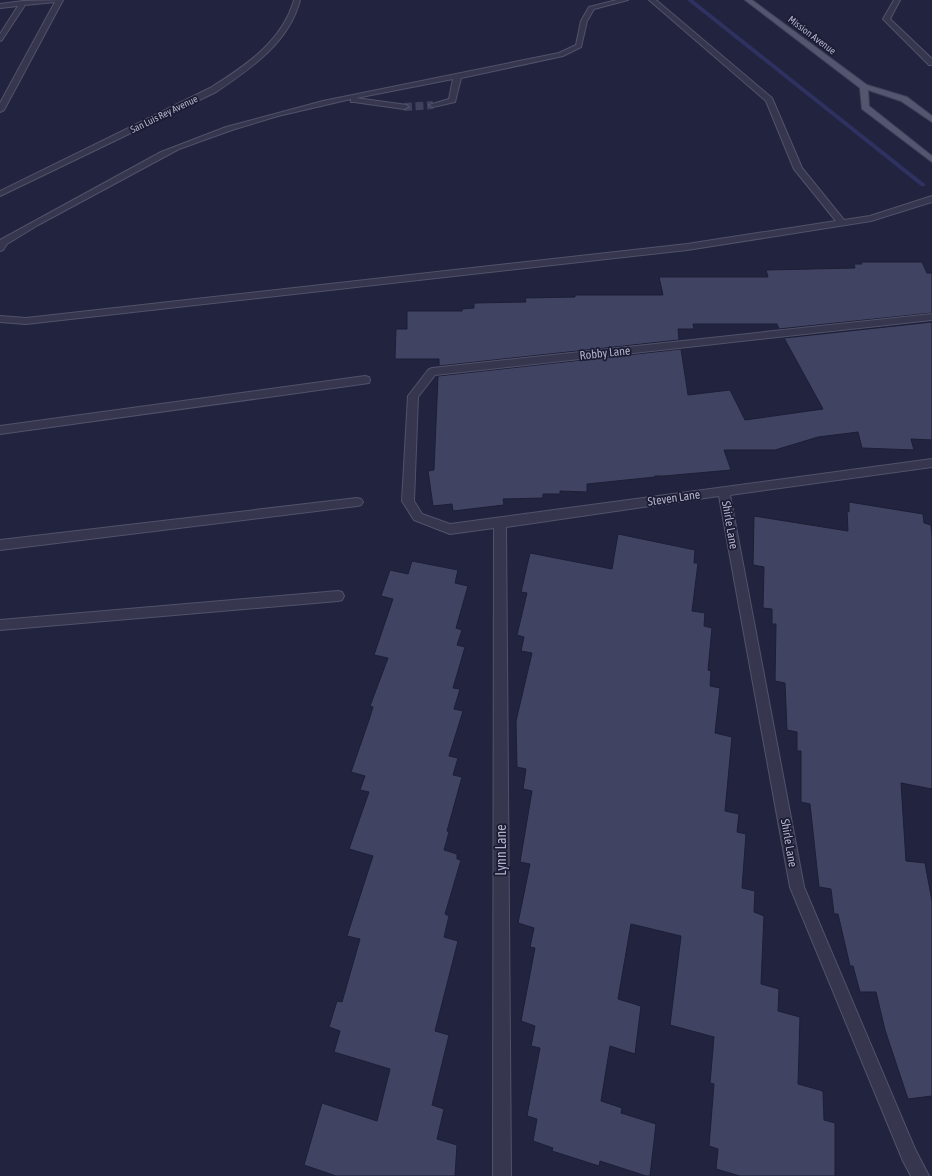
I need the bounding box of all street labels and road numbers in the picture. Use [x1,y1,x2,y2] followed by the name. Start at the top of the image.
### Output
[786,13,838,57] street label: Mission Avenue
[129,93,200,135] street label: San Luis Rey Avenue
[579,343,631,363] street label: Robby Lane
[647,487,701,509] street label: Steven Lane
[719,500,741,550] street label: Shirle Lane
[778,818,800,868] street label: Shirle Lane
[493,824,509,876] street label: Lynn Lane

